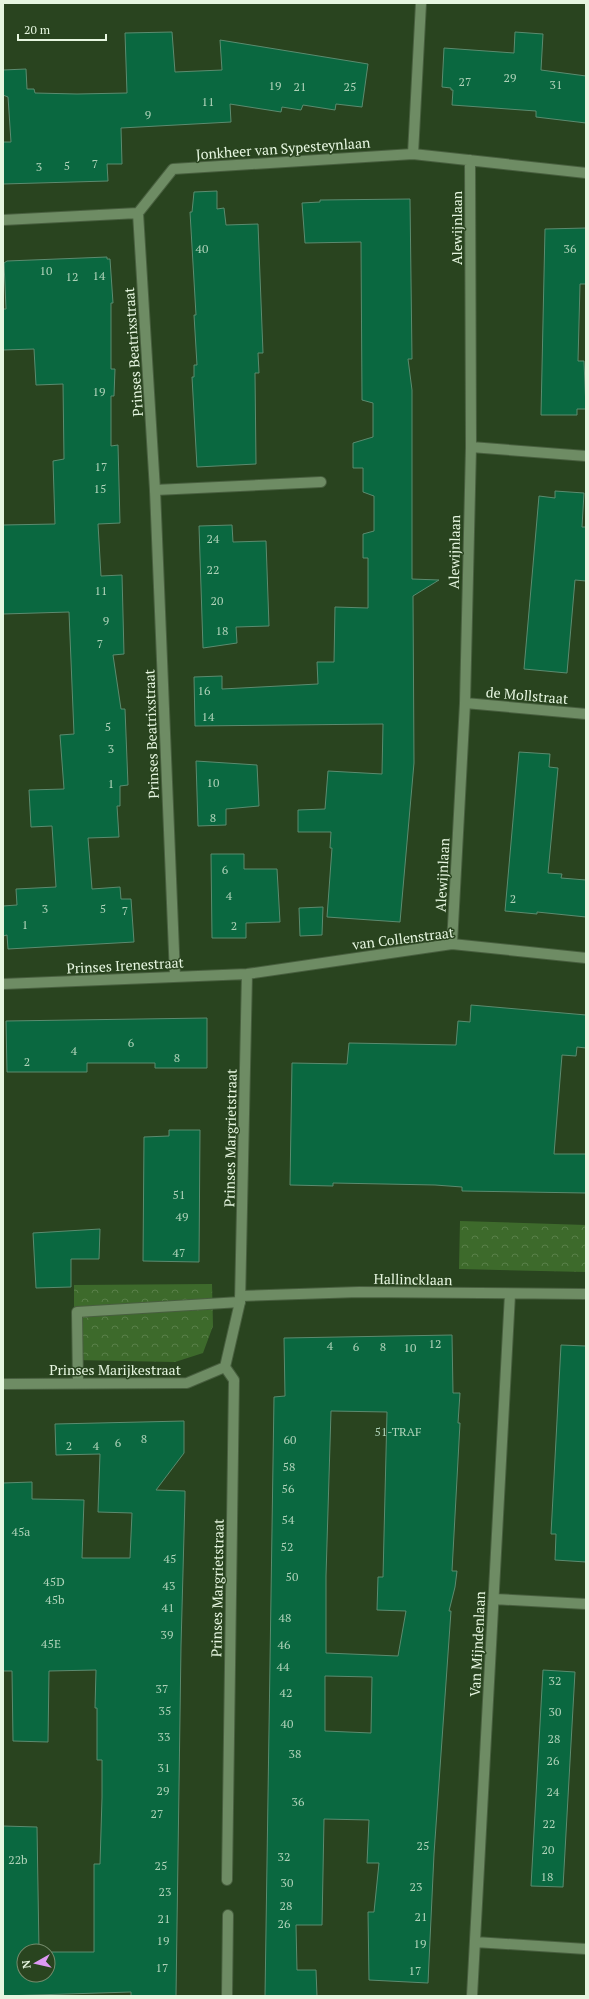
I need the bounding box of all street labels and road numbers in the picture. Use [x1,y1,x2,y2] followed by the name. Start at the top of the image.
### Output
[195,132,371,164] street label: Jonkheer van Sypesteynlaan
[447,190,466,265] street label: Alewijnlaan
[119,286,147,417] street label: Prinses Beatrixstraat
[444,514,464,589] street label: Alewijnlaan
[139,668,163,799] street label: Prinses Beatrixstraat
[485,682,570,708] street label: de Mollstraat
[431,837,453,913] street label: Alewijnlaan
[350,922,456,954] street label: van Collenstraat
[66,952,185,978] street label: Prinses Irenestraat
[219,1068,241,1207] street label: Prinses Margrietstraat
[374,1269,453,1289] street label: Hallincklaan
[49,1360,182,1379] street label: Prinses Marijkestraat
[206,1518,228,1657] street label: Prinses Margrietstraat
[465,1590,489,1697] street label: Van Mijndenlaan

